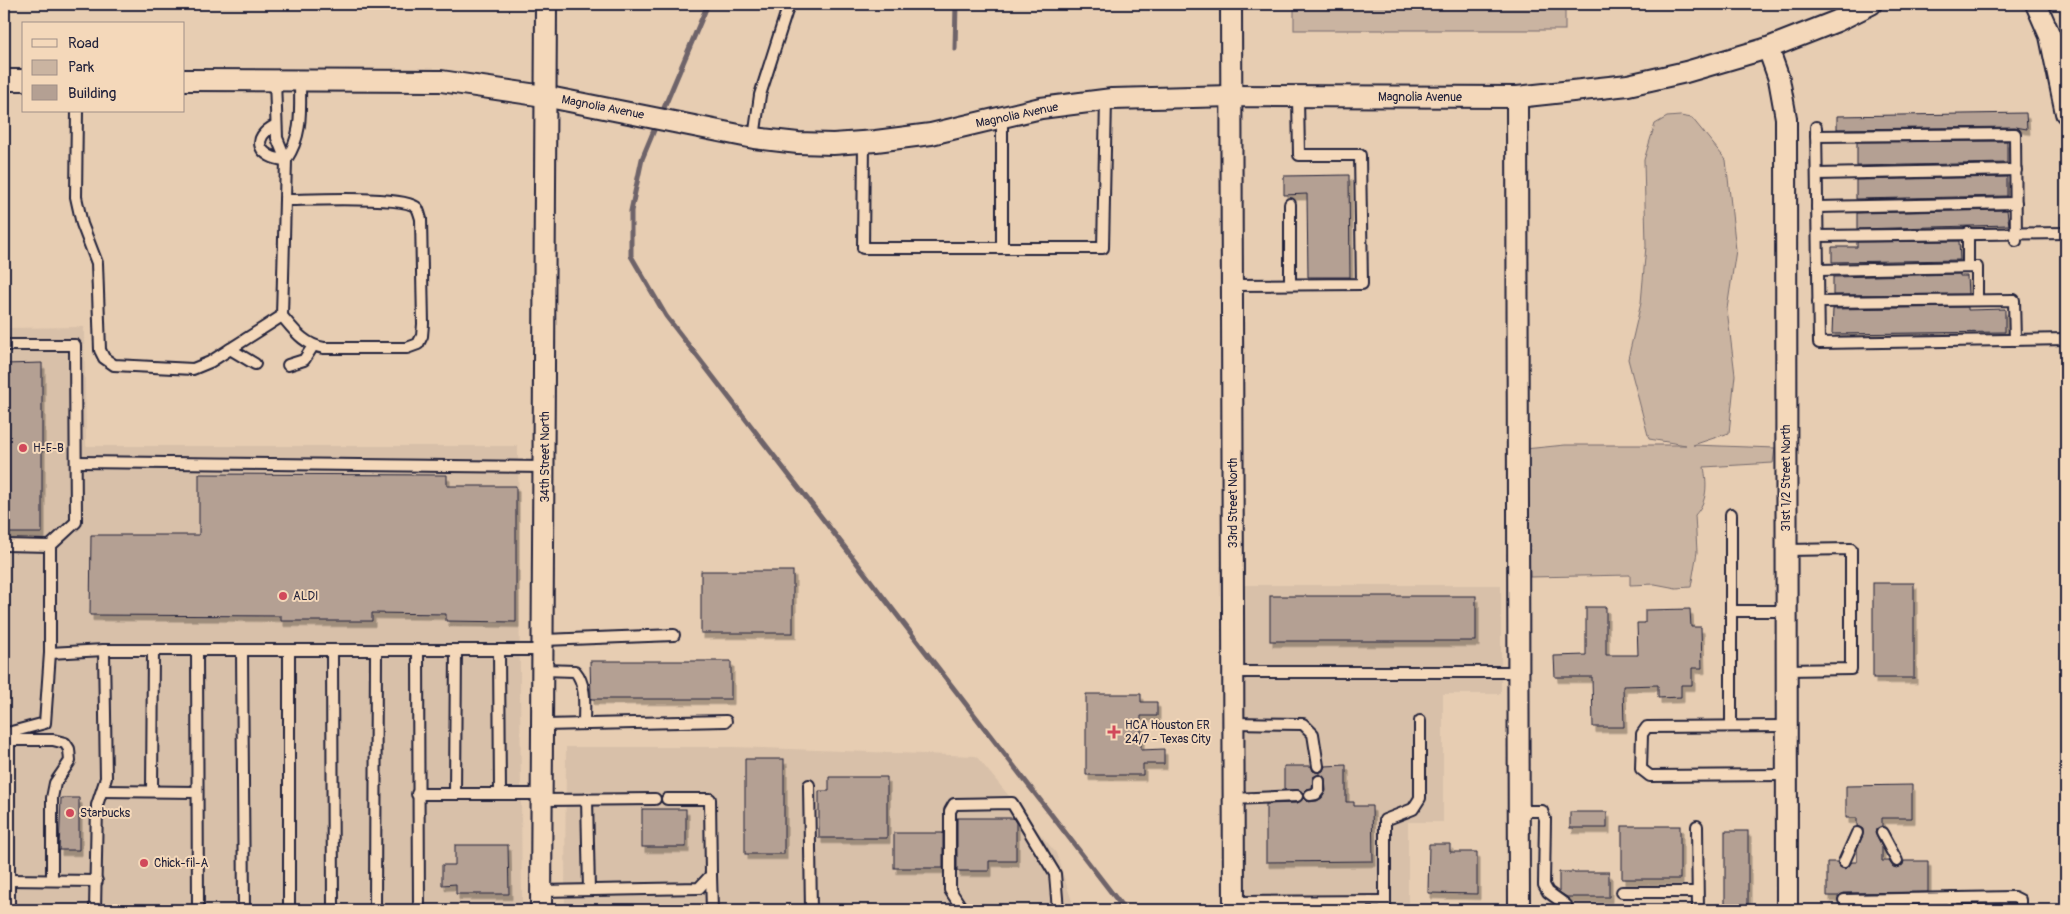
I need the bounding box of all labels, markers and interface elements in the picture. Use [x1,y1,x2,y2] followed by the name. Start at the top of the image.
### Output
[22,22,185,112] legend
[68,34,99,53] text: Road
[68,58,95,77] text: Park
[68,84,116,103] text: Building
[1378,90,1462,105] street label: Magnolia Avenue
[560,92,646,123] street label: Magnolia Avenue
[975,99,1060,132] street label: Magnolia Avenue
[538,411,553,503] street label: 34th Street North
[1779,424,1794,531] street label: 31st 1/2 Street North
[33,441,64,456] place label: H-E-B
[17,442,29,454] marker: H-E-B
[1226,457,1241,548] street label: 33rd Street North
[293,589,318,604] place label: ALDI
[277,590,289,602] marker: ALDI
[1125,718,1211,747] place label: HCA Houston ER 24/7 - Texas City
[1107,725,1121,739] marker: HCA Houston ER 24/7 - Texas City
[80,806,131,821] place label: Starbucks
[64,807,76,819] marker: Starbucks
[154,856,208,871] place label: Chick-fil-A
[138,857,150,869] marker: Chick-fil-A

